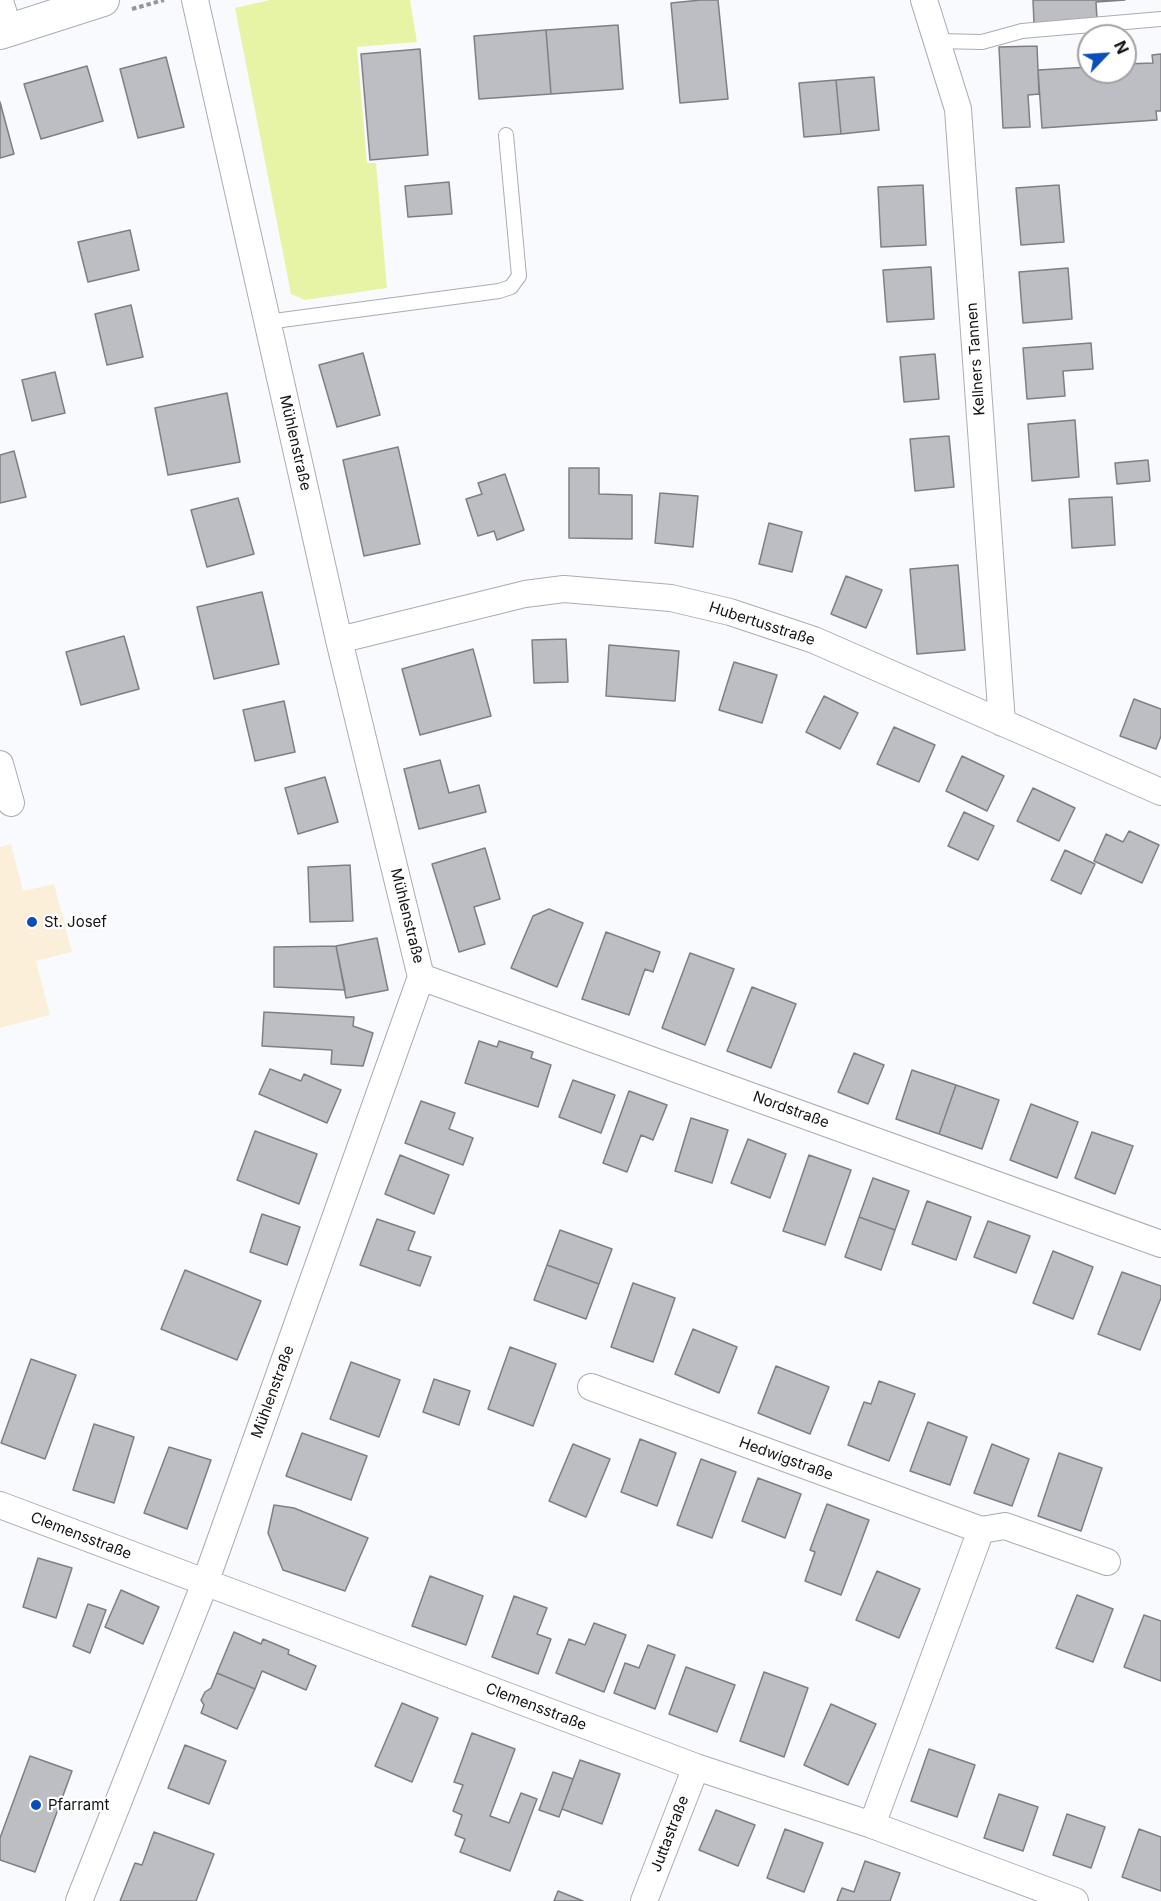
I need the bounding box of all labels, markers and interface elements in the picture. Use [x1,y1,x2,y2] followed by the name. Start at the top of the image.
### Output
[1077,24,1137,84] north arrow
[1110,37,1133,57] text: N
[963,302,989,416] street label: Kellners Tannen
[275,394,315,492] street label: Mühlenstraße
[707,598,817,650] street label: Hubertusstraße
[386,867,428,965] street label: Mühlenstraße
[44,913,107,931] place label: St. Josef
[25,915,39,929] marker: St. Josef
[750,1088,832,1132] street label: Nordstraße
[248,1343,298,1441] street label: Mühlenstraße
[736,1434,836,1484] street label: Hedwigstraße
[28,1508,134,1564] street label: Clemensstraße
[483,1679,589,1735] street label: Clemensstraße
[647,1793,693,1875] street label: Juttastraße
[48,1796,109,1814] place label: Pfarramt
[29,1798,43,1812] marker: Pfarramt

